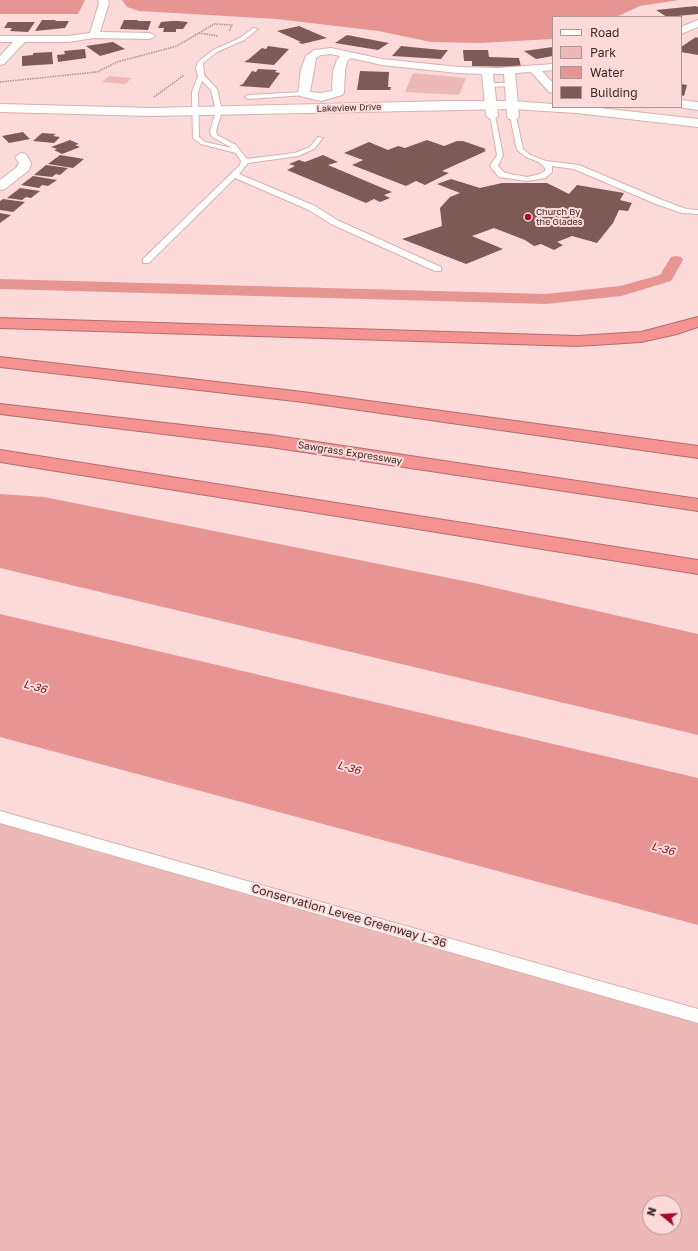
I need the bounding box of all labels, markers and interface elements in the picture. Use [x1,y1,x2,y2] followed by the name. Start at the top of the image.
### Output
[552,16,682,108] legend
[590,25,619,40] text: Road
[590,45,616,60] text: Park
[590,65,624,80] text: Water
[590,85,638,100] text: Building
[316,101,382,115] street label: Lakeview Drive
[536,207,582,228] place label: Church By the Glades
[523,212,533,222] marker: Church By the Glades
[297,439,403,467] street label: Sawgrass Expressway
[22,678,48,696] water label: L-36
[336,759,362,777] water label: L-36
[650,840,676,858] water label: L-36
[250,881,448,951] street label: Conservation Levee Greenway L-36
[642,1195,682,1235] north arrow
[644,1205,659,1217] text: N

